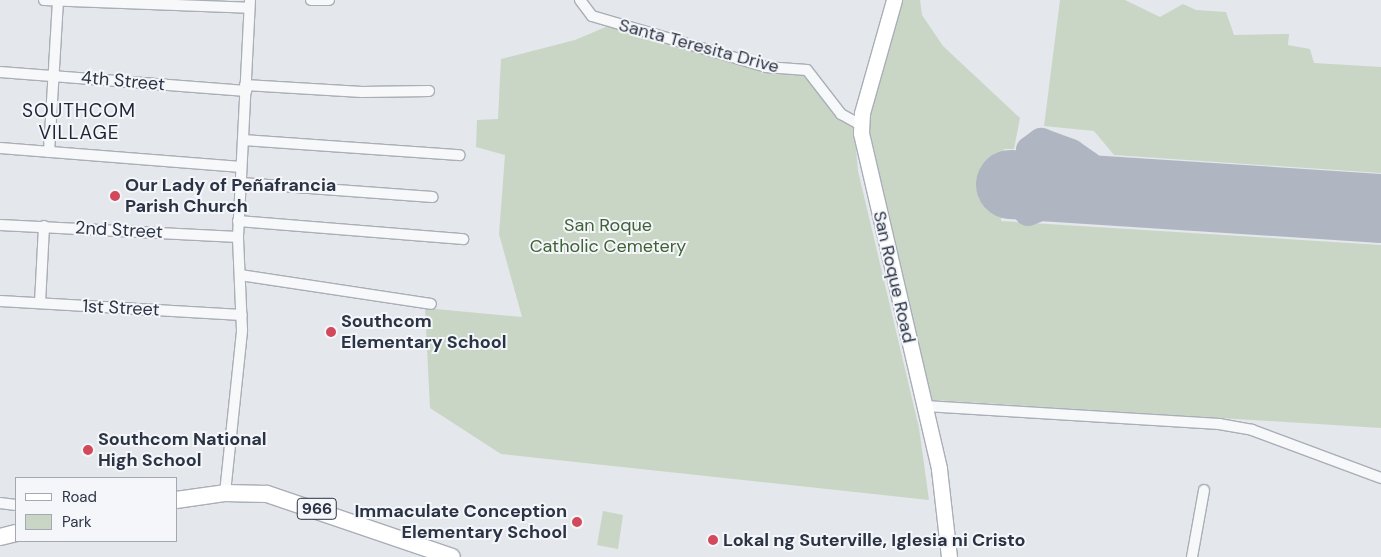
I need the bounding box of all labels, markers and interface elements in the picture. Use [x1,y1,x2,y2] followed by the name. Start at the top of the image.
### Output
[616,14,782,78] street label: Santa Teresita Drive
[80,67,166,95] street label: 4th Street
[21,100,137,144] district label: SOUTHCOM VILLAGE
[125,175,336,218] place label: Our Lady of Peñafrancia Parish Church
[109,190,121,202] marker: Our Lady of Peñafrancia Parish Church
[868,209,920,345] street label: San Roque Road
[530,215,686,258] park label: San Roque Catholic Cemetery
[75,217,163,243] street label: 2nd Street
[82,295,160,321] street label: 1st Street
[341,311,507,354] place label: Southcom Elementary School
[325,326,337,338] marker: Southcom Elementary School
[98,429,267,472] place label: Southcom National High School
[82,444,94,456] marker: Southcom National High School
[15,477,178,542] legend
[62,487,97,507] text: Road
[296,496,338,522] road number: 966
[354,501,567,544] place label: Immaculate Conception Elementary School
[62,512,92,532] text: Park
[571,516,583,528] marker: Immaculate Conception Elementary School
[723,529,1025,551] place label: Lokal ng Suterville, Iglesia ni Cristo
[707,534,719,546] marker: Lokal ng Suterville, Iglesia ni Cristo

